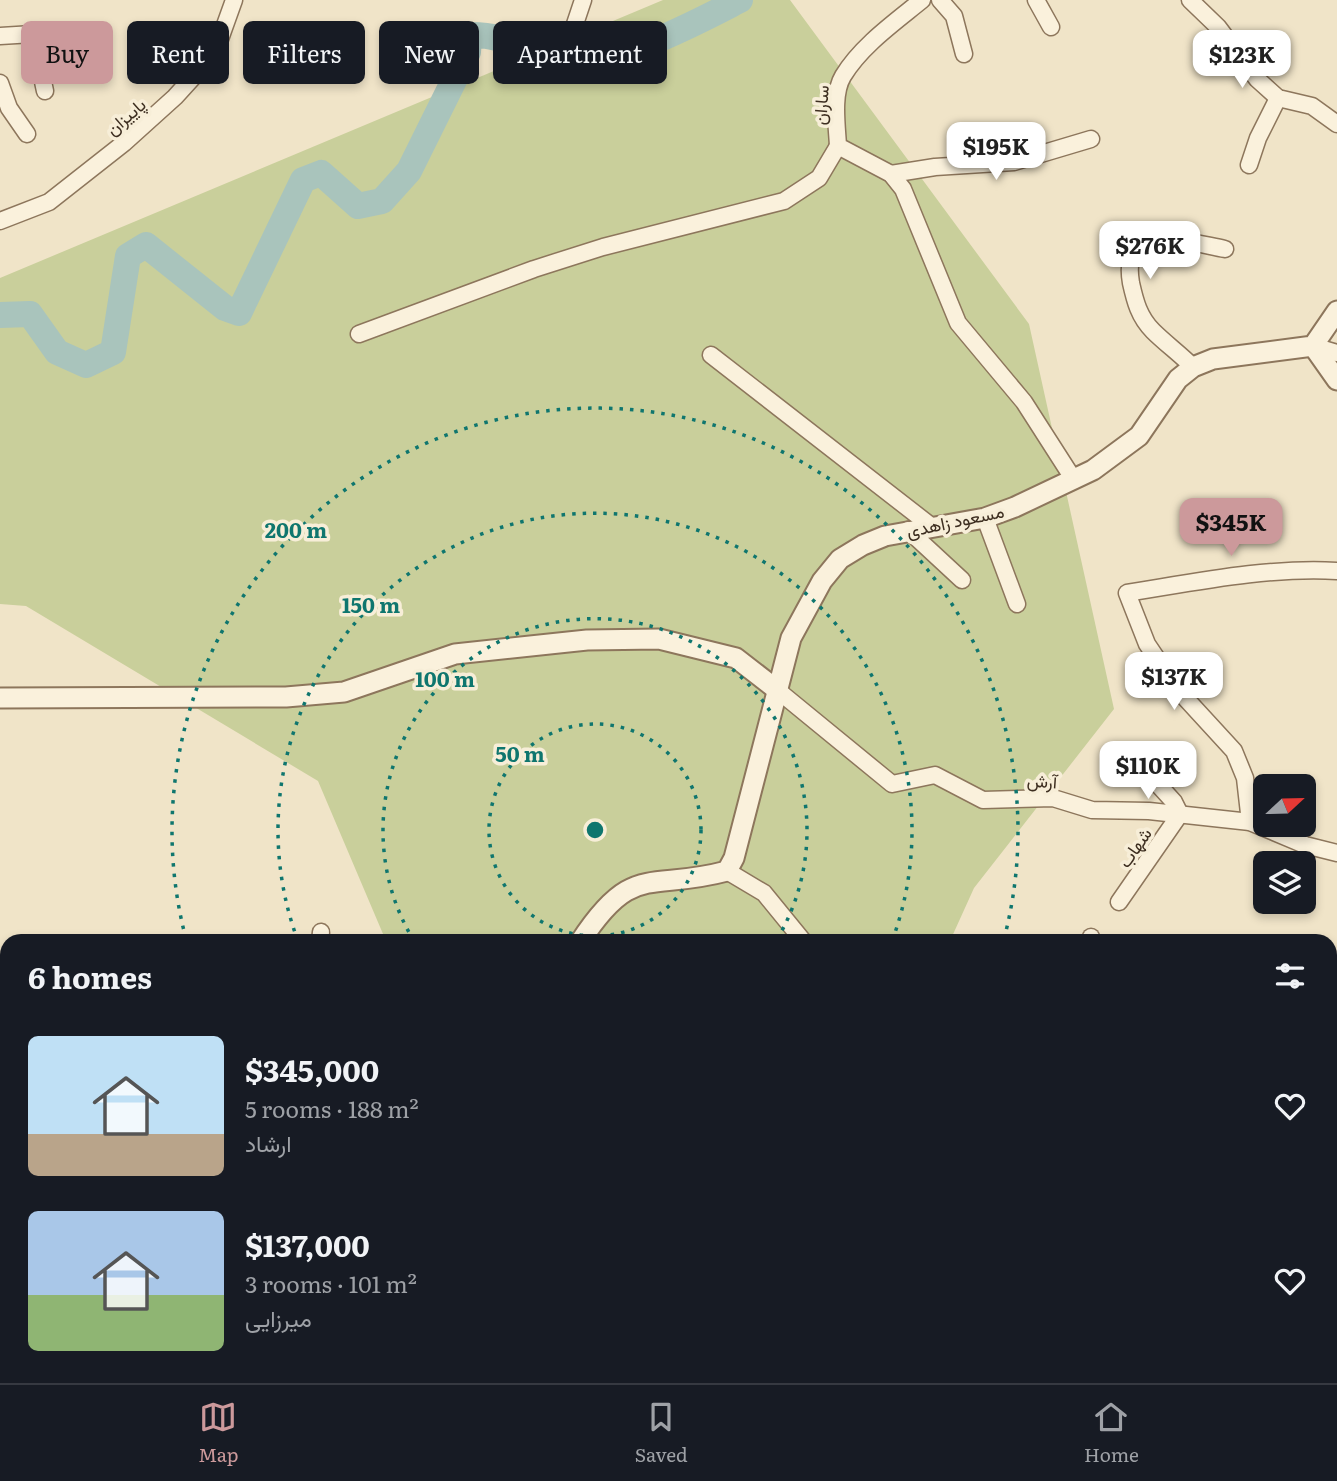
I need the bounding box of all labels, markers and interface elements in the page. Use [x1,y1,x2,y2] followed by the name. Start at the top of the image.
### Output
[21,21,113,84] chip: Buy
[127,21,229,84] chip: Rent
[243,21,365,84] chip: Filters
[379,21,479,84] chip: New
[493,21,667,84] chip: Apartment
[1193,31,1291,90] pin: $123K
[1209,36,1275,70] text: $123K
[805,84,835,126] street label: ساران
[99,91,151,141] street label: پاییزان
[947,122,1045,182] pin: $195K
[963,128,1029,162] text: $195K
[1101,222,1199,281] pin: $276K
[1115,227,1185,261] text: $276K
[904,496,1006,544] street label: مسعود زاهدی
[1182,498,1280,558] pin: $345K
[1196,504,1266,538] text: $345K
[265,513,327,544] text: 200 m
[342,588,400,619] text: 150 m
[1125,652,1223,712] pin: $137K
[1141,658,1207,692] text: $137K
[415,662,475,693] text: 100 m
[495,737,545,768] text: 50 m
[1099,742,1197,801] pin: $110K
[1116,747,1180,781] text: $110K
[1026,765,1060,795] street label: آرش
[1253,774,1316,836] north arrow
[1253,774,1316,914] map controls
[583,818,607,842] centre of rings
[1110,821,1158,873] street label: شهاب
[1253,851,1316,914] button: layers
[28,954,152,998] text: 6 homes
[1271,957,1309,995] icon: filters
[245,1047,379,1091] text: $345,000
[84,1064,168,1148] icon: home
[1271,1087,1309,1125] icon: heart
[245,1091,419,1125] text: 5 rooms · 188 m²
[245,1125,292,1159] text: ارشاد
[245,1222,370,1266] text: $137,000
[84,1239,168,1323] icon: home
[1271,1262,1309,1300] icon: heart
[245,1266,417,1300] text: 3 rooms · 101 m²
[245,1300,312,1334] text: میرزایی
[198,1398,239,1468] tab: Map
[635,1398,688,1468] tab: Saved
[1084,1398,1139,1468] tab: Home

